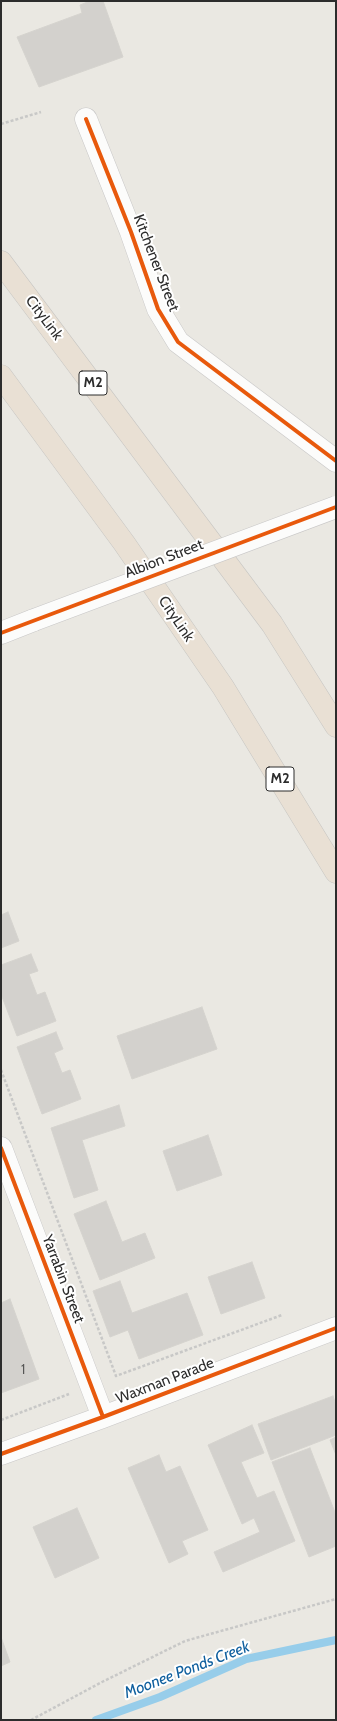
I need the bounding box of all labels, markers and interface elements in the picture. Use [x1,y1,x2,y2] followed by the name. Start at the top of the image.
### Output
[129,212,183,314] street label: Kitchener Street
[21,292,67,344] street label: CityLink
[79,371,107,395] road number: M2
[122,536,206,582] street label: Albion Street
[154,593,198,645] street label: CityLink
[266,767,294,791] road number: M2
[38,1232,88,1326] street label: Yarrabin Street
[113,1354,217,1408] street label: Waxman Parade
[21,1362,25,1378] house number: 1
[122,1637,252,1703] water label: Moonee Ponds Creek

